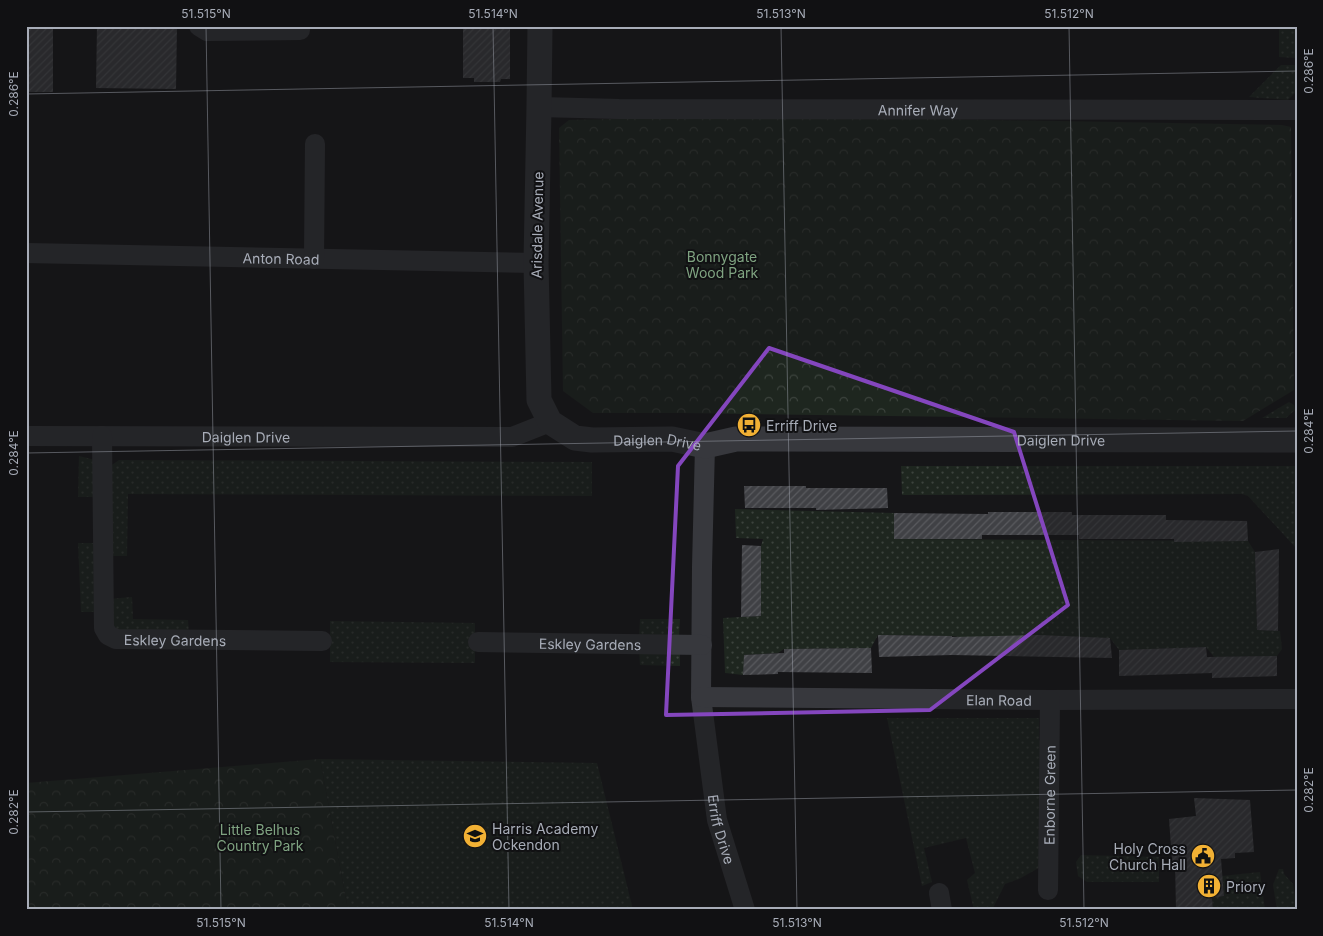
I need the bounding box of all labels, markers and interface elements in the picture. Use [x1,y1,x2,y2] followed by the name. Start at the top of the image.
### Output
[181,6,231,21] text: 51.515°N
[468,6,518,21] text: 51.514°N
[756,6,806,21] text: 51.513°N
[1044,6,1094,21] text: 51.512°N
[1301,48,1316,94] text: 0.286°E
[6,71,21,117] text: 0.286°E
[878,101,958,118] street label: Annifer Way
[528,171,546,279] street label: Arisdale Avenue
[686,248,758,281] park label: Bonnygate Wood Park
[242,249,320,267] street label: Anton Road
[1301,408,1316,454] text: 0.284°E
[736,412,762,438] bus stop icon: Erriff Drive
[766,417,837,434] place label: Erriff Drive
[202,428,290,445] street label: Daiglen Drive
[6,430,21,476] text: 0.284°E
[613,430,703,453] street label: Daiglen Drive
[1017,431,1105,448] street label: Daiglen Drive
[124,631,226,649] street label: Eskley Gardens
[539,634,641,653] street label: Eskley Gardens
[966,691,1032,708] street label: Elan Road
[1040,745,1058,845] street label: Enborne Green
[1301,767,1316,813] text: 0.282°E
[6,789,21,835] text: 0.282°E
[705,793,739,866] street label: Erriff Drive
[492,820,598,853] place label: Harris Academy Ockendon
[216,821,304,854] park label: Little Belhus Country Park
[462,823,488,849] school or university icon: Harris Academy Ockendon
[1109,840,1186,873] place label: Holy Cross Church Hall
[1190,843,1216,869] public building icon: Holy Cross Church Hall
[1196,873,1222,899] building icon: Priory
[1226,878,1266,895] place label: Priory
[196,915,246,930] text: 51.515°N
[484,915,534,930] text: 51.514°N
[772,915,822,930] text: 51.513°N
[1059,915,1109,930] text: 51.512°N

